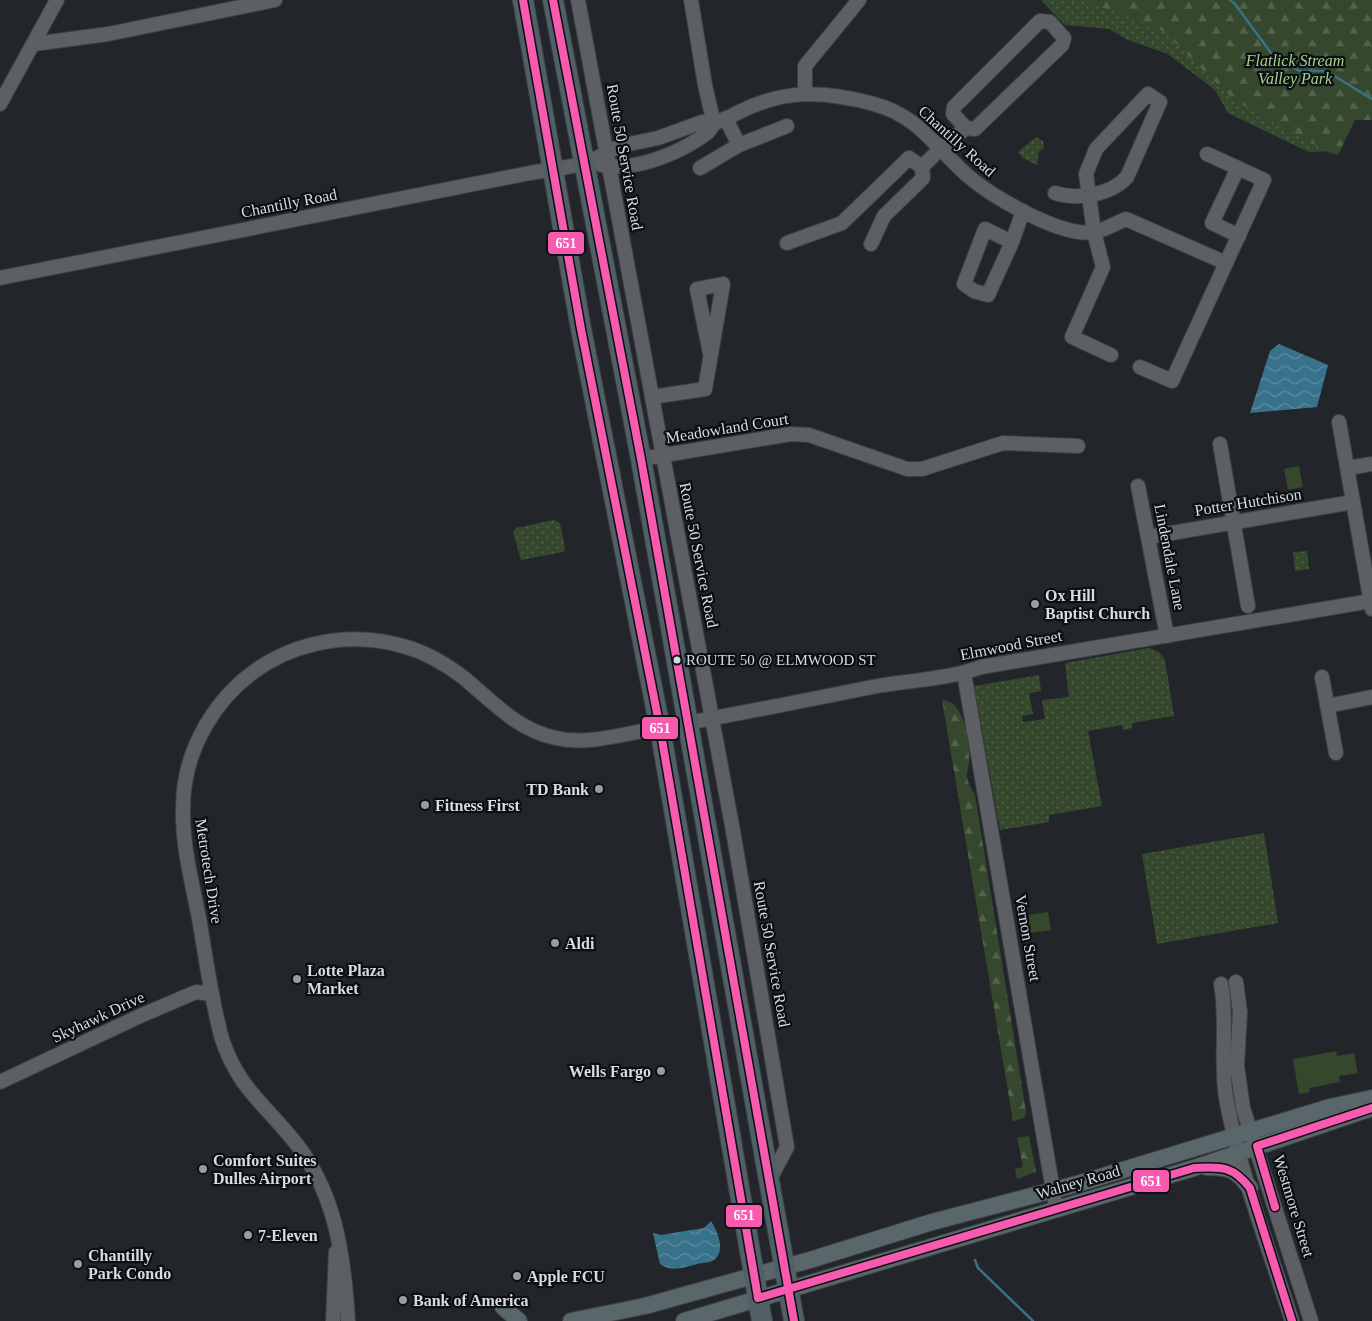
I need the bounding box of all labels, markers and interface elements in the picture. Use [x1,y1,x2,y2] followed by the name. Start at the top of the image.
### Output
[1245,52,1344,88] park label: Flatlick Stream Valley Park
[604,83,646,231] street label: Route 50 Service Road
[914,102,999,181] street label: Chantilly Road
[240,185,339,222] street label: Chantilly Road
[547,231,585,255] line badge: 651
[556,236,577,251] text: 651
[664,410,790,446] street label: Meadowland Court
[677,481,721,629] street label: Route 50 Service Road
[1193,485,1303,519] street label: Potter Hutchison
[1151,502,1189,612] street label: Lindendale Lane
[1045,587,1150,623] place label: Ox Hill Baptist Church
[1029,598,1041,610] marker: Ox Hill Baptist Church
[959,627,1064,663] street label: Elmwood Street
[686,652,876,668] place label: ROUTE 50 @ ELMWOOD ST
[672,655,682,665] marker: ROUTE 50 @ ELMWOOD ST
[641,716,679,740] line badge: 651
[650,721,671,736] text: 651
[526,781,589,798] place label: TD Bank
[593,783,605,795] marker: TD Bank
[435,797,521,814] place label: Fitness First
[419,799,431,811] marker: Fitness First
[192,817,226,925] street label: Metrotech Drive
[751,880,793,1028] street label: Route 50 Service Road
[1012,893,1044,983] street label: Vernon Street
[565,935,595,952] place label: Aldi
[549,937,561,949] marker: Aldi
[307,962,385,997] place label: Lotte Plaza Market
[291,973,303,985] marker: Lotte Plaza Market
[49,988,147,1047] street label: Skyhawk Drive
[569,1063,651,1081] place label: Wells Fargo
[655,1065,667,1077] marker: Wells Fargo
[213,1152,317,1188] place label: Comfort Suites Dulles Airport
[1270,1153,1318,1260] street label: Westmore Street
[1034,1162,1122,1203] street label: Walney Road
[197,1163,209,1175] marker: Comfort Suites Dulles Airport
[1132,1169,1170,1193] line badge: 651
[1141,1174,1162,1189] text: 651
[725,1204,763,1228] line badge: 651
[734,1208,755,1223] text: 651
[258,1227,318,1244] place label: 7-Eleven
[242,1229,254,1241] marker: 7-Eleven
[88,1247,171,1282] place label: Chantilly Park Condo
[72,1258,84,1270] marker: Chantilly Park Condo
[527,1268,605,1286] place label: Apple FCU
[511,1270,523,1282] marker: Apple FCU
[413,1292,529,1309] place label: Bank of America
[397,1294,409,1306] marker: Bank of America

